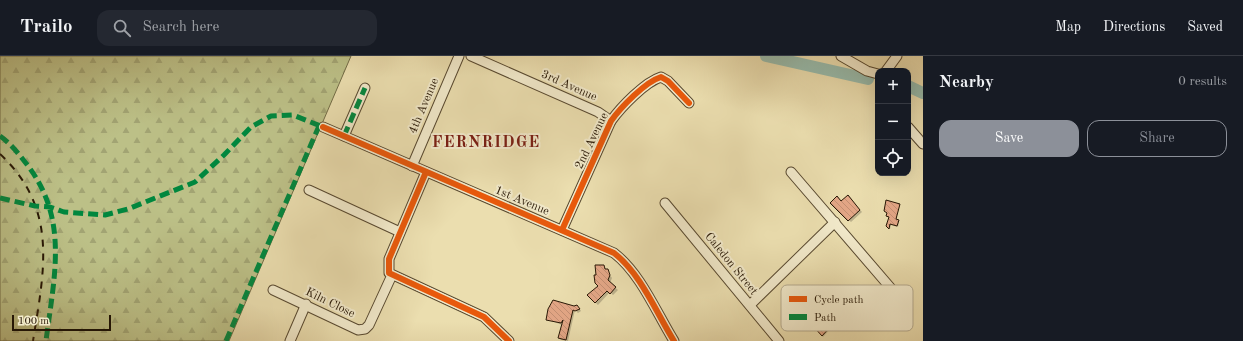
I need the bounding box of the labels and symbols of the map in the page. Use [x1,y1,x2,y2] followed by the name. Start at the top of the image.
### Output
[539,68,599,104] street label: 3rd Avenue
[407,76,441,136] street label: 4th Avenue
[573,110,611,171] street label: 2nd Avenue
[432,135,540,151] district label: FERNRIDGE
[493,184,551,218] street label: 1st Avenue
[702,230,760,298] street label: Caledon Street
[781,285,913,331] legend
[303,286,357,320] street label: Kiln Close
[814,295,864,306] text: Cycle path
[12,313,111,332] scale bar
[814,313,836,324] text: Path

